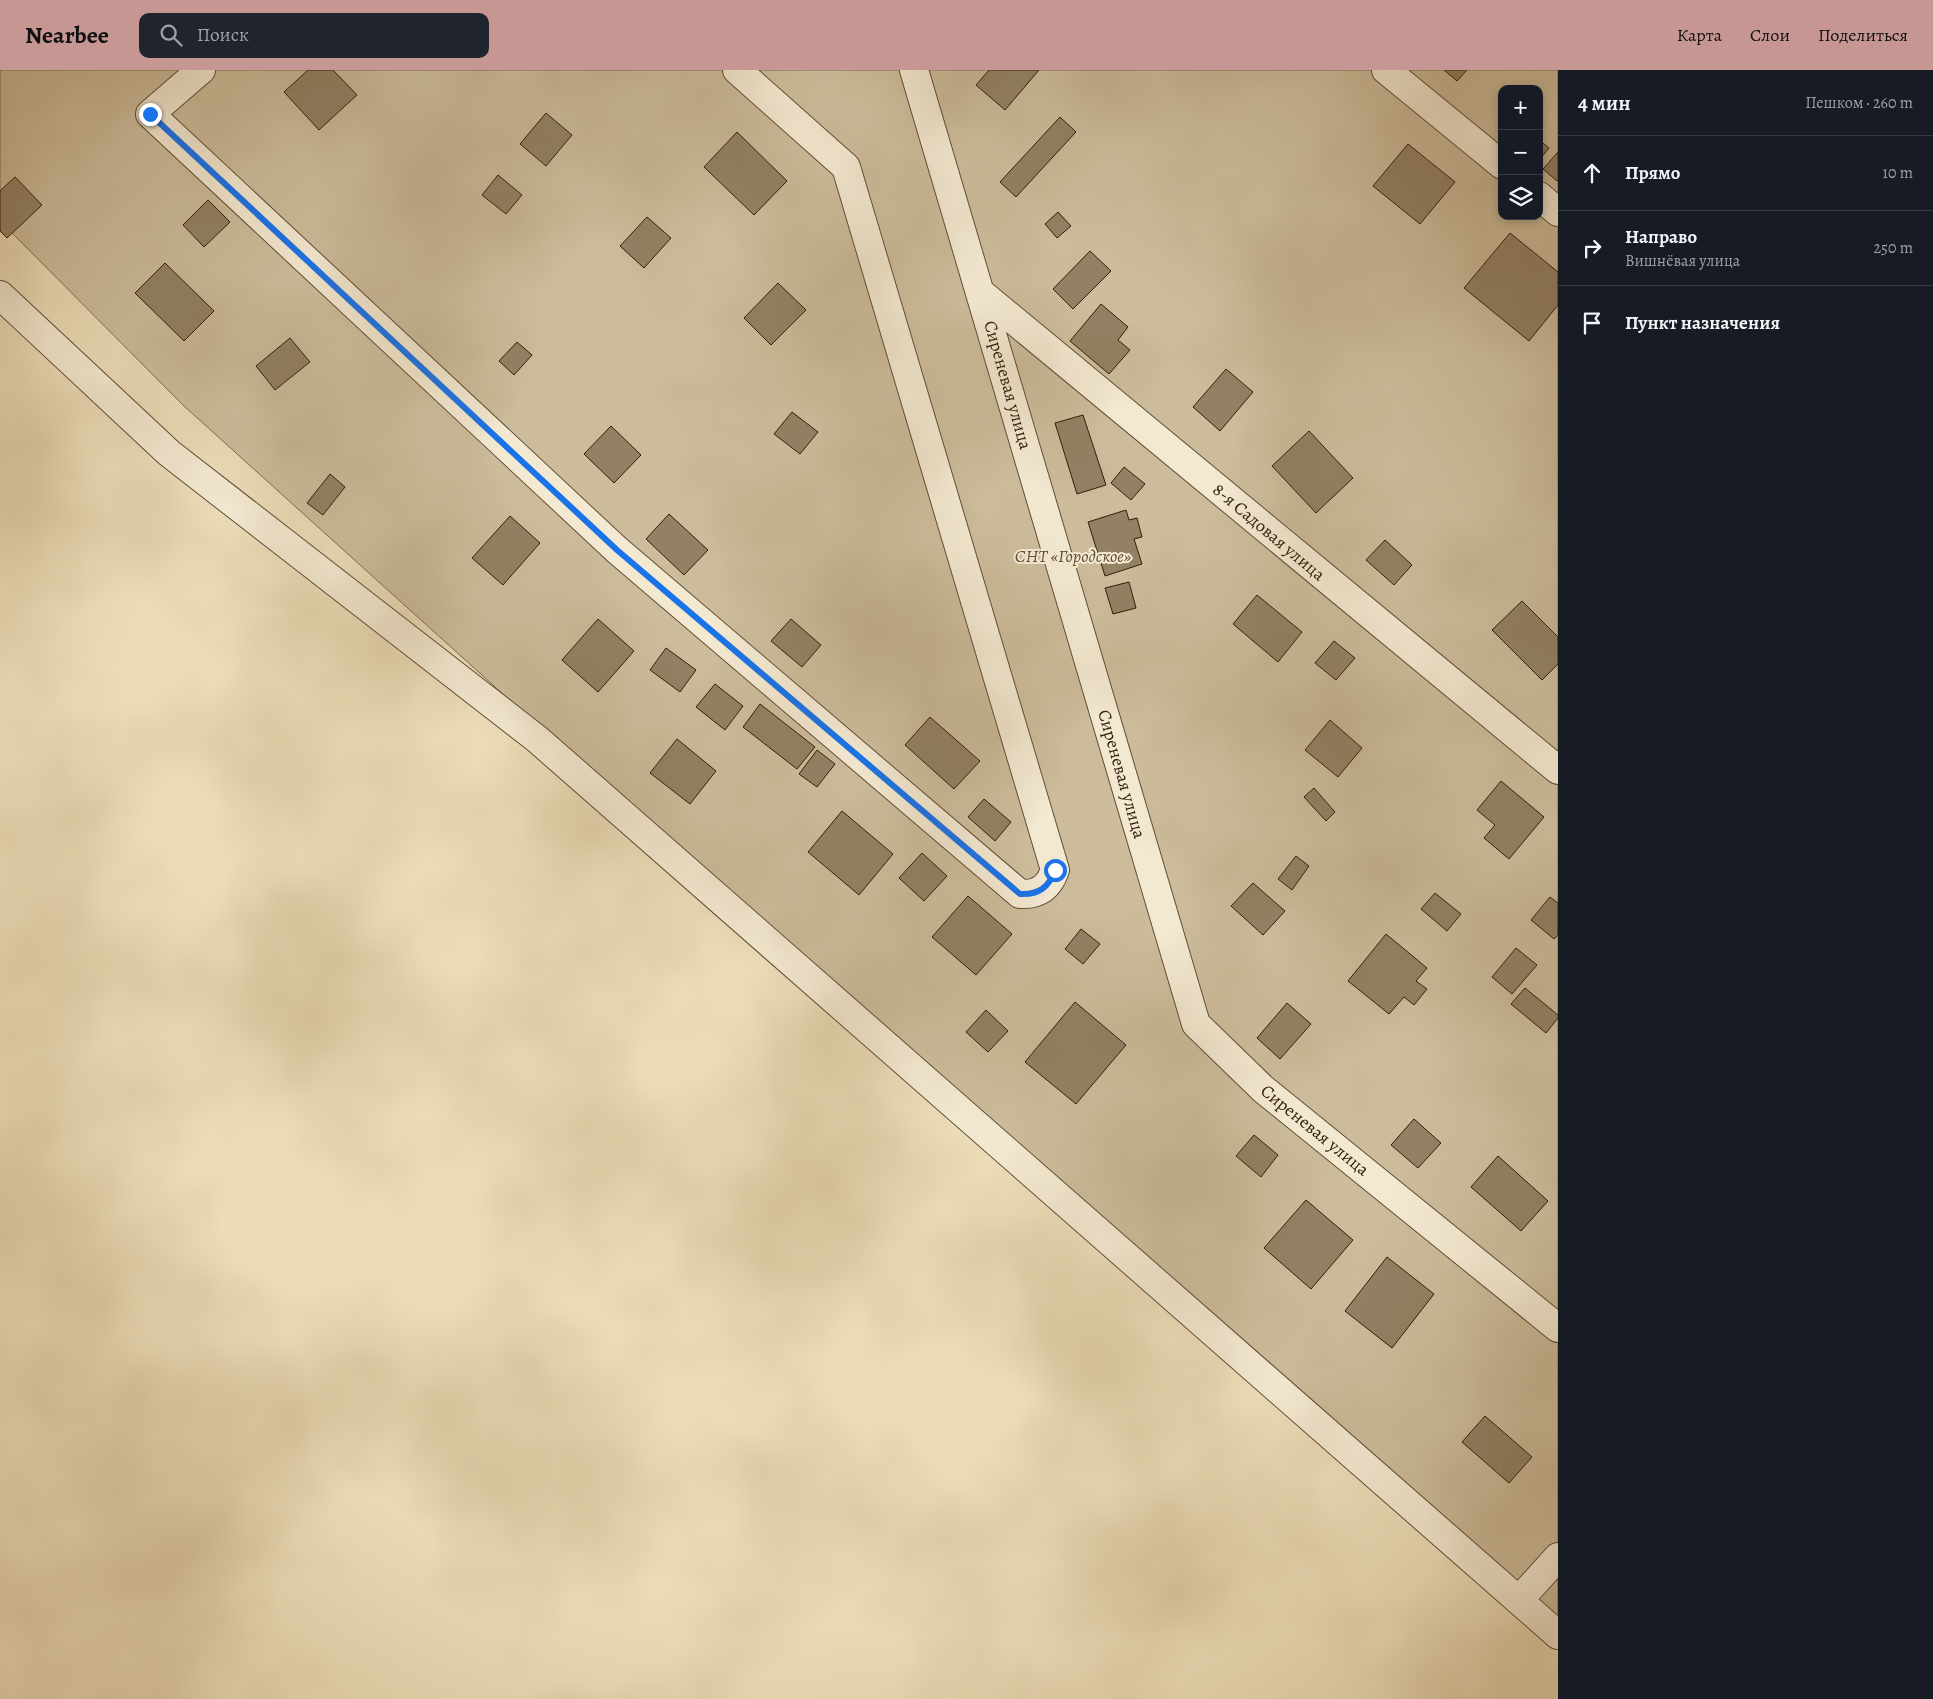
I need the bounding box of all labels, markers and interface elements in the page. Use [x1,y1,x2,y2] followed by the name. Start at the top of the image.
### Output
[139,13,489,58] search box
[25,19,109,51] text: Nearbee
[157,21,185,49] icon: search
[197,22,249,48] text: Поиск
[1677,23,1722,47] text: Карта
[1750,23,1790,47] text: Слои
[1818,23,1908,47] text: Поделиться
[1498,85,1543,220] map controls
[1498,85,1543,130] button: +
[1578,89,1631,117] text: 4 мин
[1805,92,1913,114] text: Пешком · 260 m
[139,103,162,126] route end
[1498,130,1543,175] button: −
[1578,159,1606,187] icon: ahead
[1625,160,1680,186] text: Прямо
[1883,162,1913,184] text: 10 m
[1498,175,1543,220] button: layers
[1625,224,1697,250] text: Направо
[1578,234,1606,262] icon: right
[1874,237,1913,259] text: 250 m
[1625,250,1740,272] text: Вишнёвая улица
[1578,309,1606,337] icon: arrive
[1625,310,1780,336] text: Пункт назначения
[978,318,1038,453] street label: Сиреневая улица
[1208,478,1331,587] street label: 8-я Садовая улица
[1015,544,1132,568] park label: СНТ «Городское»
[1092,707,1152,842] street label: Сиреневая улица
[1044,859,1067,882] route start
[1256,1079,1375,1182] street label: Сиреневая улица

